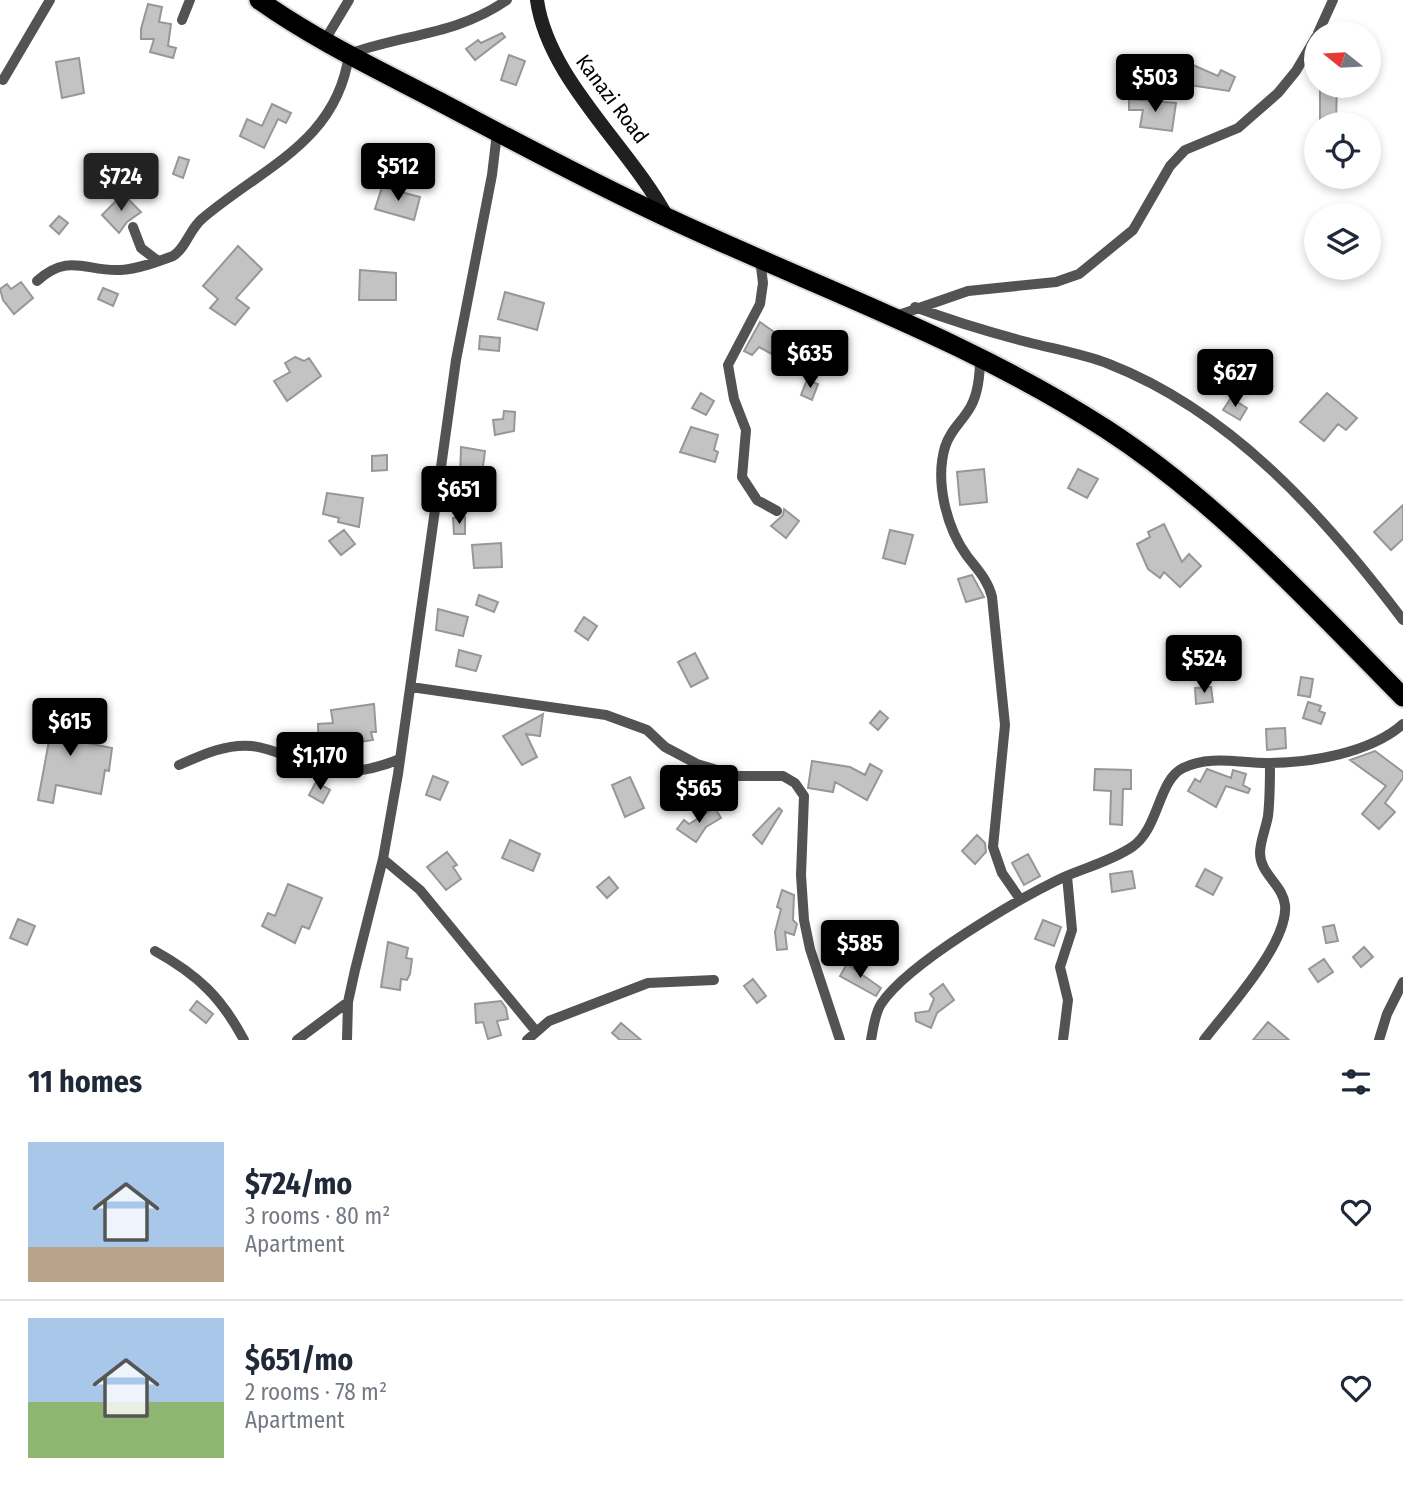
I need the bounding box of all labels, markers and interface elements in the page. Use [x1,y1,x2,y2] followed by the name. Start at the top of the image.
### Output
[1304,21,1381,98] north arrow
[1304,21,1381,280] map controls
[570,49,654,149] street label: Kanazi Road
[1114,54,1196,114] pin: $503
[1132,63,1178,91] text: $503
[1304,112,1381,189] button: locate
[357,144,439,203] pin: $512
[377,152,419,180] text: $512
[80,154,162,213] pin: $724
[100,162,142,190] text: $724
[1304,203,1381,280] button: layers
[769,330,851,390] pin: $635
[787,339,833,367] text: $635
[1194,350,1276,409] pin: $627
[1213,358,1257,386] text: $627
[418,466,500,526] pin: $651
[437,475,481,503] text: $651
[1163,636,1245,695] pin: $524
[1182,644,1226,672] text: $524
[29,698,111,758] pin: $615
[48,707,92,735] text: $615
[263,732,377,792] pin: $1,170
[292,741,348,769] text: $1,170
[658,766,740,825] pin: $565
[676,774,722,802] text: $565
[819,920,901,980] pin: $585
[837,929,883,957] text: $585
[1337,1063,1375,1101] icon: filters
[28,1064,142,1100] text: 11 homes
[245,1166,352,1202] text: $724/mo
[84,1170,168,1254] icon: home
[1337,1193,1375,1231] icon: heart
[245,1202,390,1230] text: 3 rooms · 80 m²
[245,1230,345,1258] text: Apartment
[245,1342,353,1378] text: $651/mo
[84,1346,168,1430] icon: home
[1337,1369,1375,1407] icon: heart
[245,1378,387,1406] text: 2 rooms · 78 m²
[245,1406,345,1434] text: Apartment

